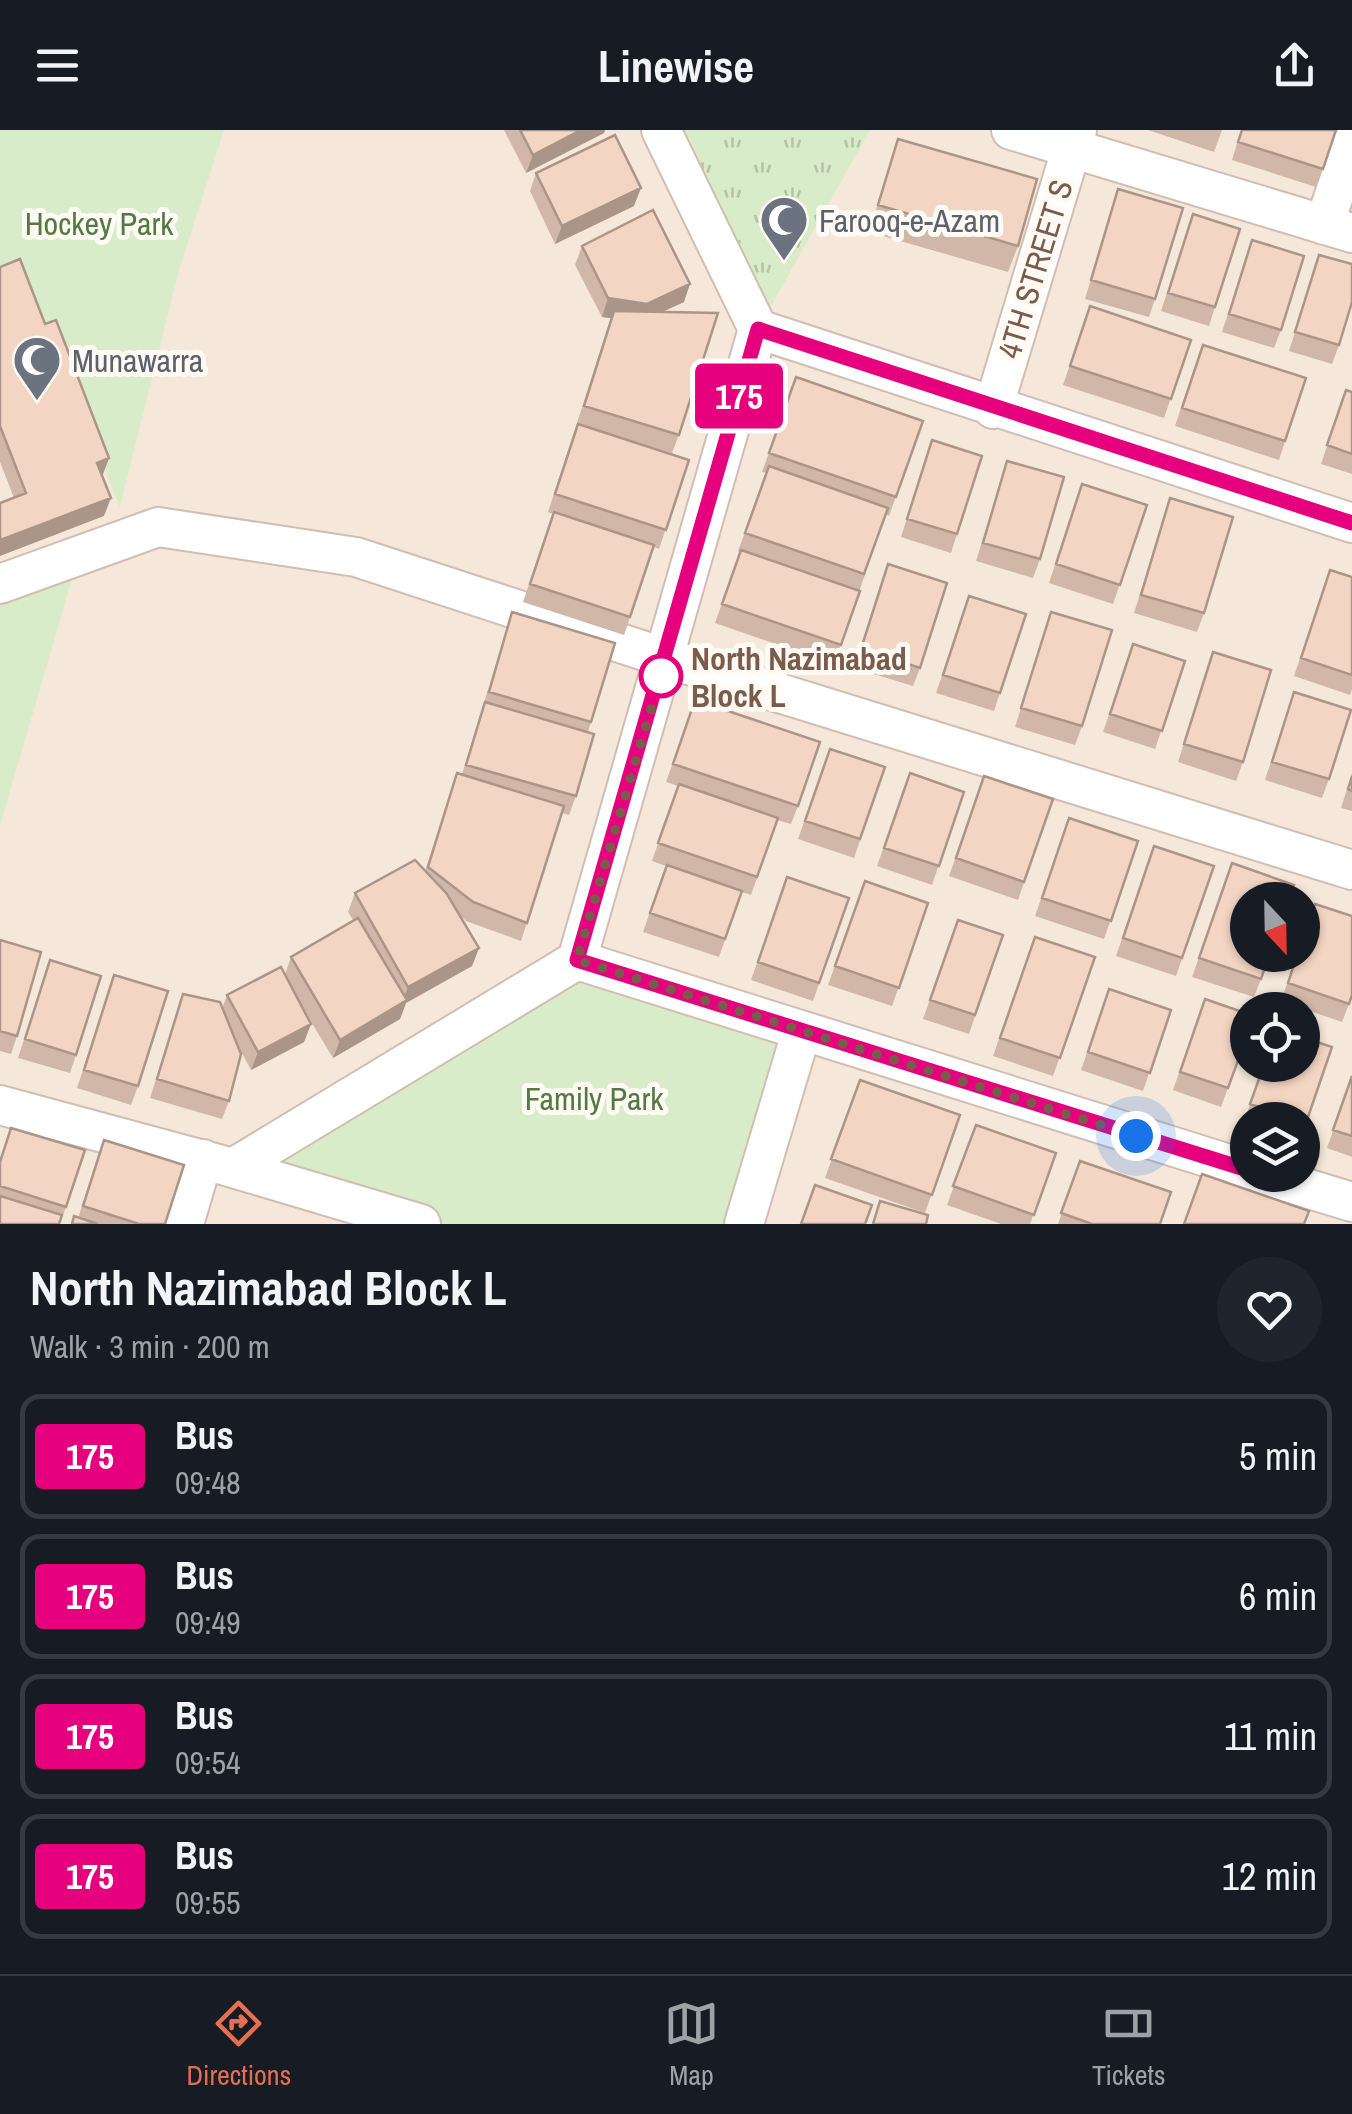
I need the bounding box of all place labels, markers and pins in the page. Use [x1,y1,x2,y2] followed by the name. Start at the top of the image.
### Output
[758,194,810,262] mosque icon: Farooq-e-Azam
[819,199,1000,242] place label: Farooq-e-Azam
[11,334,63,402] mosque icon: Munawarra
[72,339,204,382] place label: Munawarra
[691,637,907,717] place label: North Nazimabad Block L
[640,655,682,697] marker: North Nazimabad Block L

